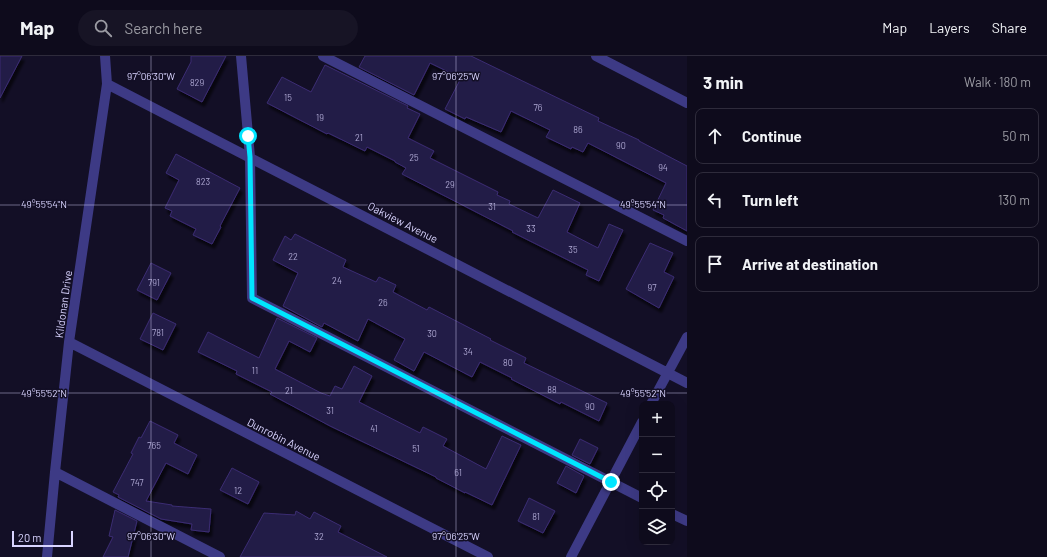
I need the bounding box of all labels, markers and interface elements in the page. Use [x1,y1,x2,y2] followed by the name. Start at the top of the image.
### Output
[78,10,358,46] search box
[20,16,54,39] text: Map
[92,17,114,39] icon: search
[124,19,202,37] text: Search here
[882,19,907,36] text: Map
[929,19,970,36] text: Layers
[992,19,1027,36] text: Share
[127,70,175,82] text: 97°06'30"W
[432,70,480,82] text: 97°06'25"W
[703,72,743,92] text: 3 min
[964,74,1031,90] text: Walk · 180 m
[190,77,204,88] house number: 829
[284,92,292,103] house number: 15
[534,102,543,113] house number: 76
[316,112,324,123] house number: 19
[573,124,583,135] house number: 86
[704,125,726,147] icon: ahead
[239,127,257,145] route start
[742,127,802,145] text: Continue
[1003,128,1030,144] text: 50 m
[355,132,363,143] house number: 21
[616,140,626,151] house number: 90
[409,152,419,163] house number: 25
[658,162,668,173] house number: 94
[196,176,210,187] house number: 823
[445,179,455,190] house number: 29
[704,189,726,211] icon: left
[742,191,798,209] text: Turn left
[998,192,1030,208] text: 130 m
[21,198,67,210] text: 49°55'54"N
[620,198,666,210] text: 49°55'54"N
[366,199,440,245] street label: Oakview Avenue
[488,201,496,212] house number: 31
[526,223,536,234] house number: 33
[568,244,578,255] house number: 35
[288,251,298,262] house number: 22
[704,253,726,275] icon: arrive
[742,255,878,273] text: Arrive at destination
[52,269,74,339] street label: Kildonan Drive
[332,275,342,286] house number: 24
[148,277,160,288] house number: 791
[648,282,657,293] house number: 97
[378,297,388,308] house number: 26
[152,327,164,338] house number: 781
[427,328,437,339] house number: 30
[463,346,473,357] house number: 34
[503,357,513,368] house number: 80
[252,365,258,376] house number: 11
[547,384,557,395] house number: 88
[285,385,293,396] house number: 21
[21,387,67,399] text: 49°55'52"N
[620,387,666,399] text: 49°55'52"N
[585,401,595,412] house number: 90
[639,401,675,545] map controls
[639,401,675,437] button: +
[326,405,334,416] house number: 31
[245,415,323,463] street label: Dunrobin Avenue
[370,423,378,434] house number: 41
[639,437,675,473] button: −
[147,440,161,451] house number: 765
[412,443,420,454] house number: 51
[454,467,462,478] house number: 61
[602,473,620,491] route end
[639,473,675,509] button: locate
[130,477,144,488] house number: 747
[234,485,242,496] house number: 12
[639,509,675,545] button: layers
[532,511,540,522] house number: 81
[12,529,73,548] scale bar
[127,530,175,542] text: 97°06'30"W
[432,530,480,542] text: 97°06'25"W
[18,531,41,544] text: 20 m
[314,531,324,542] house number: 32

